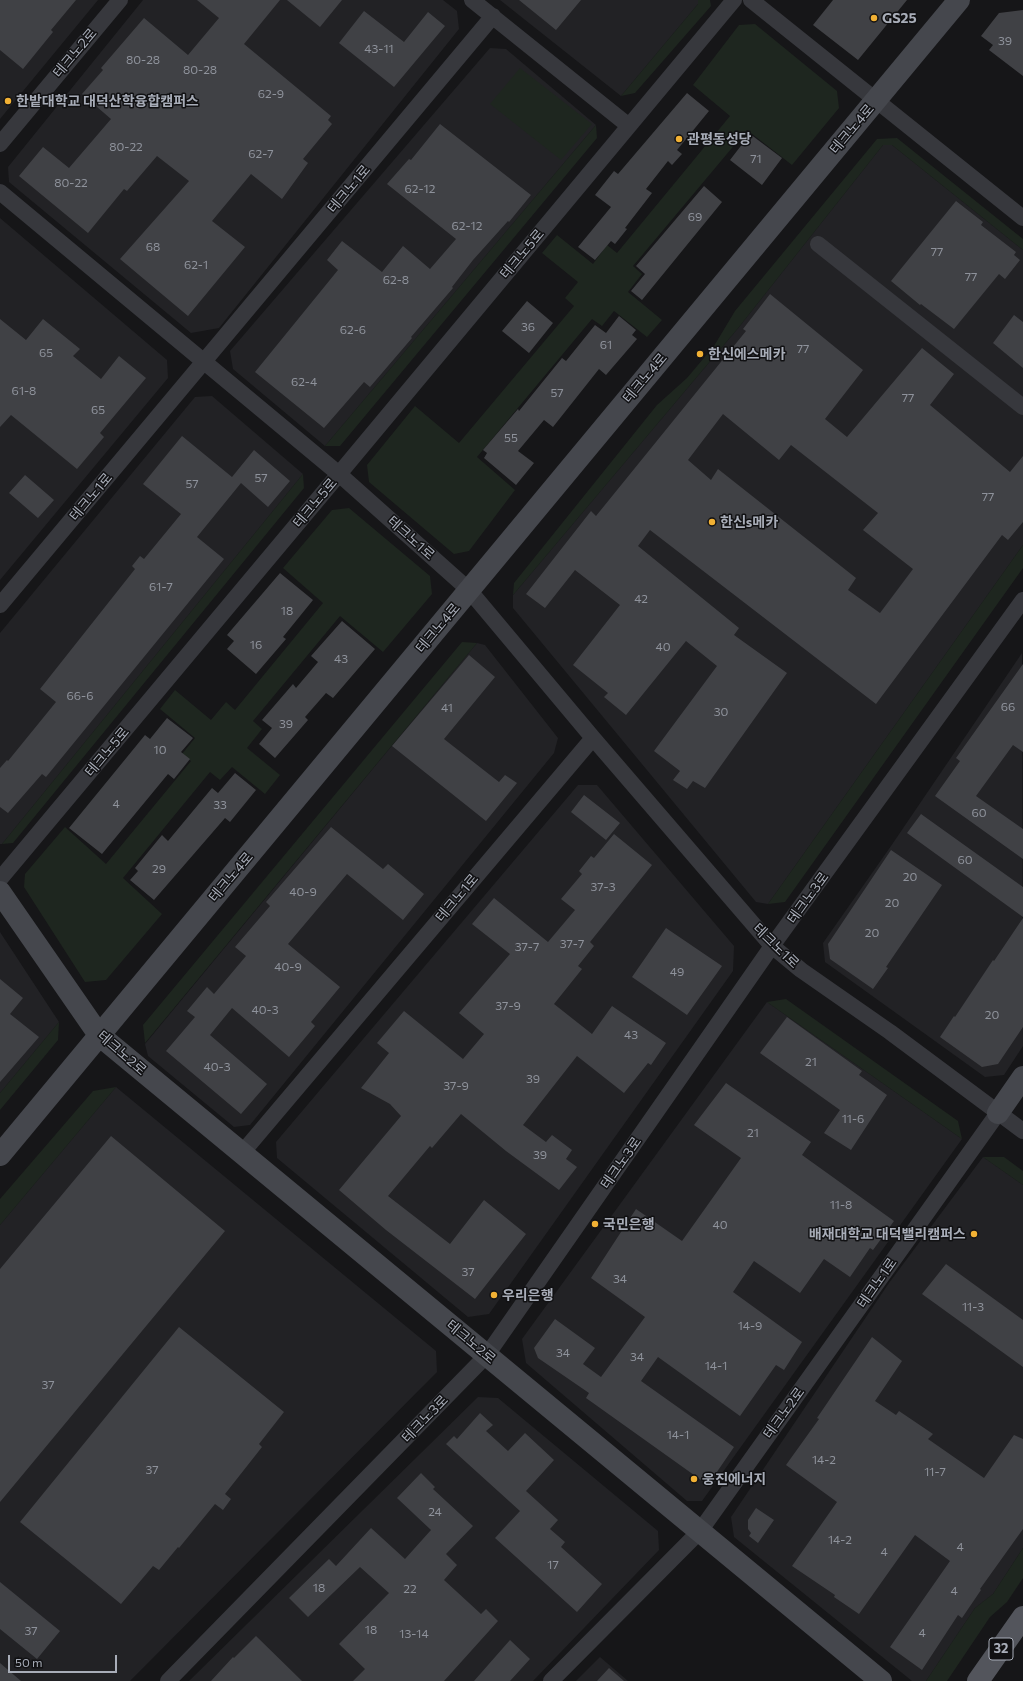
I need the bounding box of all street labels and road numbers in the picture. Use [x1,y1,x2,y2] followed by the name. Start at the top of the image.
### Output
[50,25,100,81] street label: 테크노2로
[826,101,878,157] street label: 테크노4로
[324,162,374,216] street label: 테크노1로
[496,226,548,282] street label: 테크노5로
[619,350,671,406] street label: 테크노4로
[66,470,116,524] street label: 테크노1로
[289,475,341,531] street label: 테크노5로
[384,513,438,563] street label: 테크노1로
[412,600,464,656] street label: 테크노4로
[81,724,133,780] street label: 테크노5로
[205,849,257,905] street label: 테크노4로
[784,869,832,927] street label: 테크노3로
[432,871,482,925] street label: 테크노1로
[749,920,803,972] street label: 테크노1로
[94,1027,150,1079] street label: 테크노2로
[597,1134,645,1192] street label: 테크노3로
[854,1255,900,1311] street label: 테크노1로
[443,1317,499,1367] street label: 테크노2로
[760,1384,808,1442] street label: 테크노2로
[398,1392,452,1446] street label: 테크노3로
[989,1638,1013,1660] road number: 32

